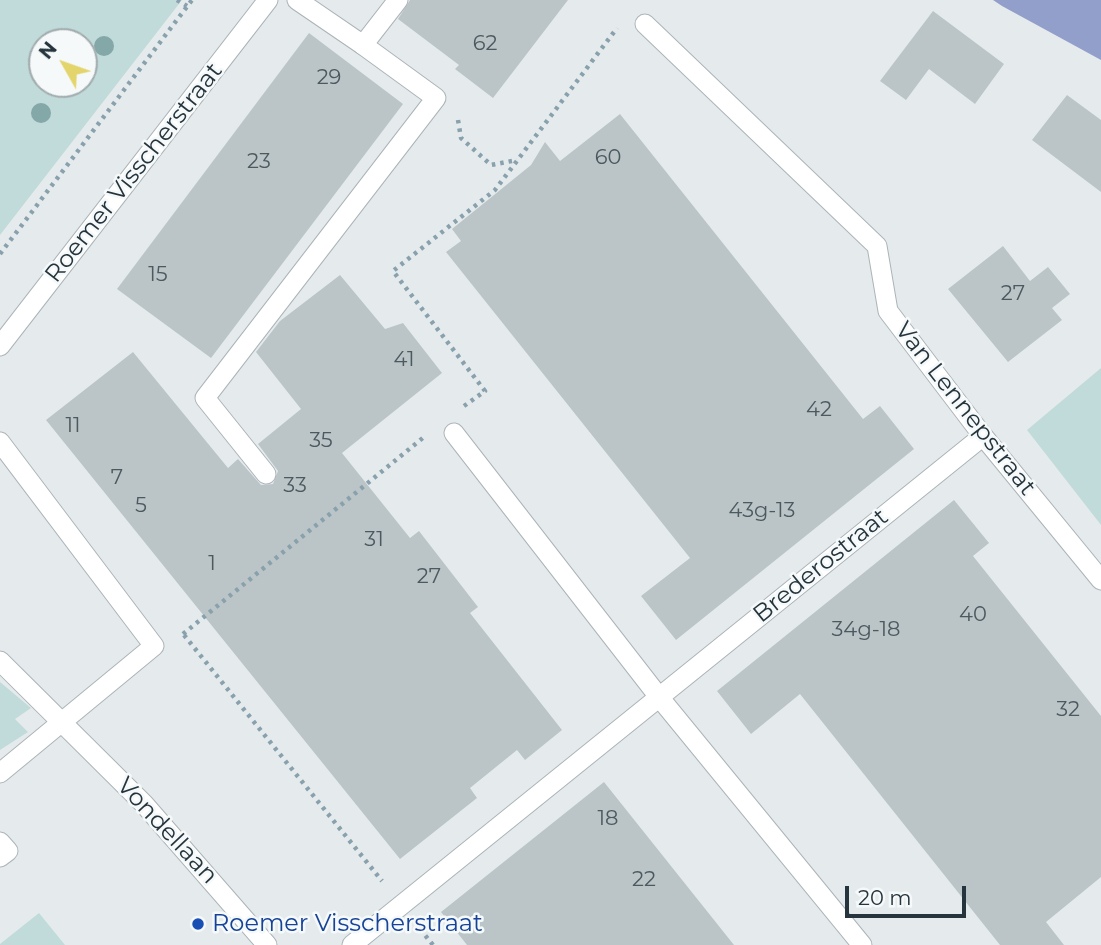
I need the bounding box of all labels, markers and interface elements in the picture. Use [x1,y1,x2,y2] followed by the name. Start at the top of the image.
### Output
[28,28,98,98] north arrow
[473,31,497,57] house number: 62
[34,37,62,64] text: N
[39,57,229,289] street label: Roemer Visscherstraat
[317,65,341,91] house number: 29
[595,145,621,171] house number: 60
[247,149,271,175] house number: 23
[148,262,168,288] house number: 15
[1001,281,1025,307] house number: 27
[888,317,1042,501] street label: Van Lennepstraat
[394,347,414,373] house number: 41
[806,397,832,423] house number: 42
[65,413,81,439] house number: 11
[309,428,333,454] house number: 35
[111,465,123,491] house number: 7
[283,473,307,499] house number: 33
[135,493,147,519] house number: 5
[729,498,795,524] house number: 43g-13
[748,503,894,629] street label: Brederostraat
[364,527,384,553] house number: 31
[208,551,216,577] house number: 1
[417,564,441,590] house number: 27
[959,602,987,628] house number: 40
[831,617,901,643] house number: 34g-18
[1056,697,1080,723] house number: 32
[110,772,224,890] street label: Vondellaan
[598,806,618,832] house number: 18
[632,867,656,893] house number: 22
[849,872,970,916] scale bar
[858,885,912,910] text: 20 m
[212,910,483,938] place label: Roemer Visscherstraat
[190,916,206,932] marker: Roemer Visscherstraat

